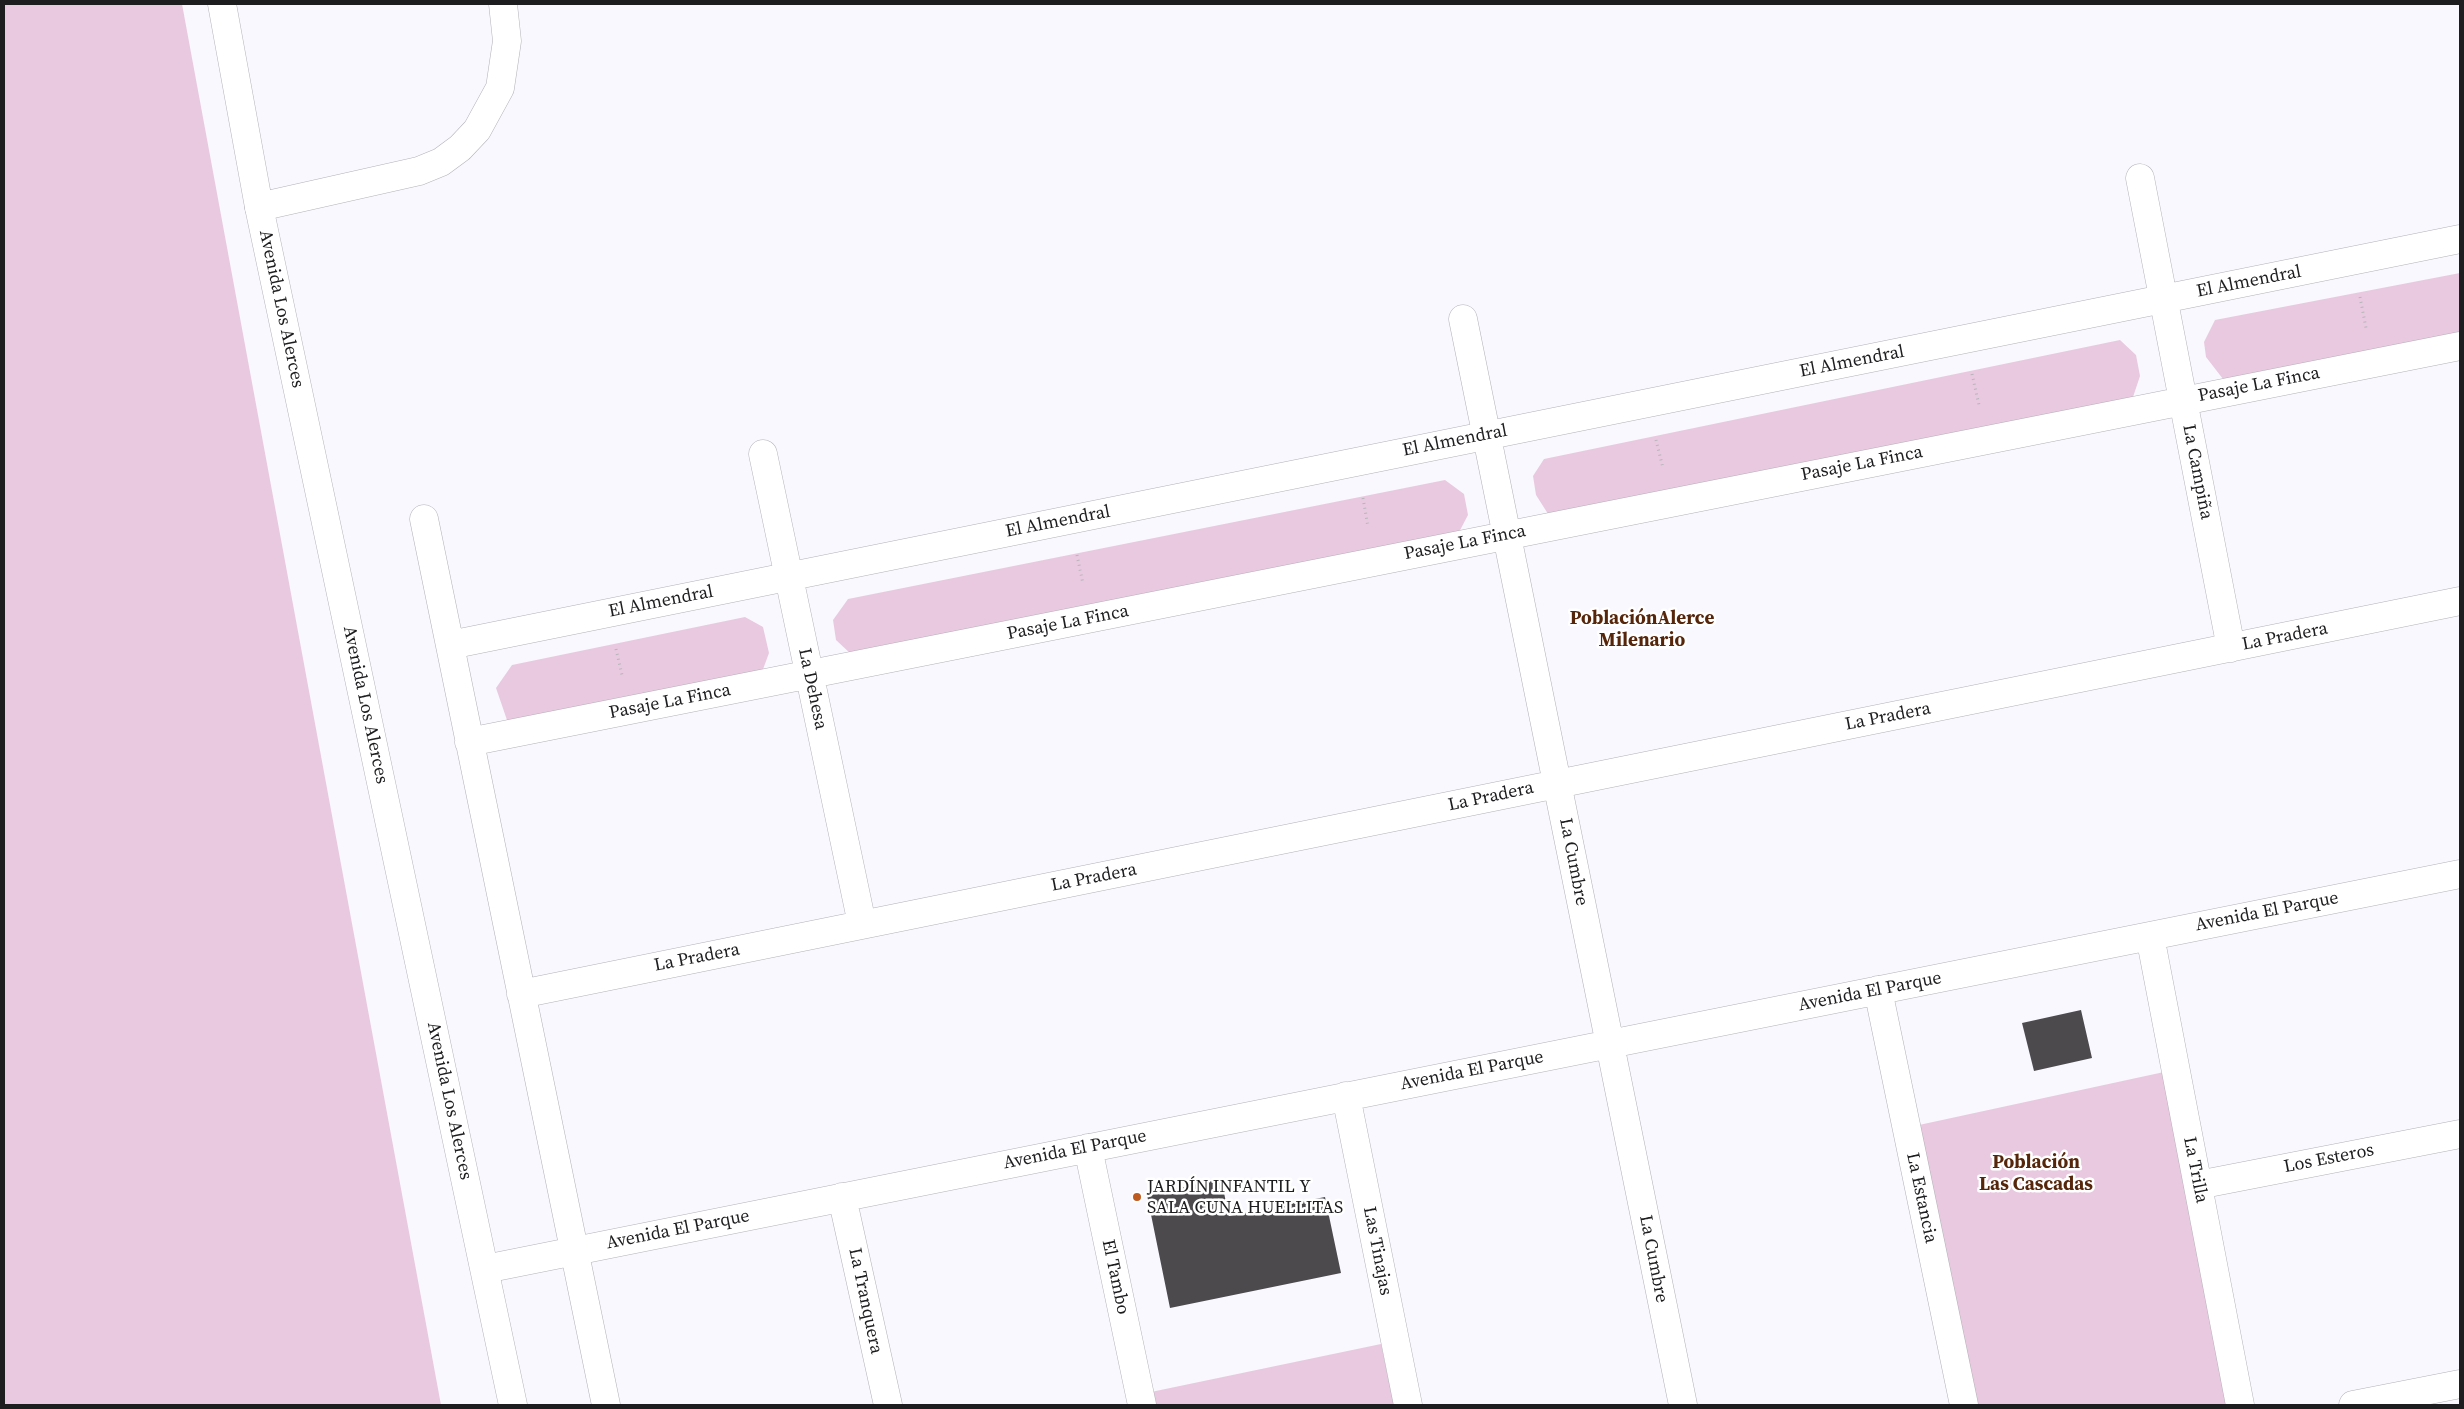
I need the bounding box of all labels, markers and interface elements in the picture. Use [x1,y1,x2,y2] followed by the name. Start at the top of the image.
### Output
[254,228,308,390] street label: Avenida Los Alerces
[2195,261,2303,303] street label: El Almendral
[1798,341,1906,383] street label: El Almendral
[2196,363,2322,407] street label: Pasaje La Finca
[1401,420,1509,462] street label: El Almendral
[2177,423,2217,521] street label: La Campiña
[1799,442,1925,486] street label: Pasaje La Finca
[1004,501,1112,543] street label: El Almendral
[1402,521,1528,565] street label: Pasaje La Finca
[607,581,715,623] street label: El Almendral
[1005,601,1131,645] street label: Pasaje La Finca
[1570,608,1714,652] district label: PoblaciónAlerce Milenario
[2240,618,2330,656] street label: La Pradera
[338,624,392,786] street label: Avenida Los Alerces
[793,646,831,732] street label: La Dehesa
[607,680,733,724] street label: Pasaje La Finca
[1843,698,1933,736] street label: La Pradera
[1446,777,1536,817] street label: La Pradera
[1554,816,1592,908] street label: La Cumbre
[1049,859,1139,897] street label: La Pradera
[2194,888,2340,936] street label: Avenida El Parque
[652,939,742,977] street label: La Pradera
[1797,968,1943,1016] street label: Avenida El Parque
[422,1020,476,1182] street label: Avenida Los Alerces
[1399,1047,1545,1095] street label: Avenida El Parque
[1002,1126,1148,1174] street label: Avenida El Parque
[2178,1135,2212,1205] street label: La Trilla
[2282,1140,2376,1178] street label: Los Esteros
[1901,1151,1941,1245] street label: La Estancia
[1979,1152,2093,1196] district label: Población Las Cascadas
[1147,1176,1343,1218] place label: JARDÍN INFANTIL Y SALA CUNA HUELLITAS
[1131,1191,1143,1203] marker: JARDÍN INFANTIL Y SALA CUNA HUELLITAS
[1358,1205,1396,1297] street label: Las Tinajas
[605,1206,751,1254] street label: Avenida El Parque
[1634,1213,1672,1305] street label: La Cumbre
[1097,1238,1133,1316] street label: El Tambo
[843,1246,887,1356] street label: La Tranquera

